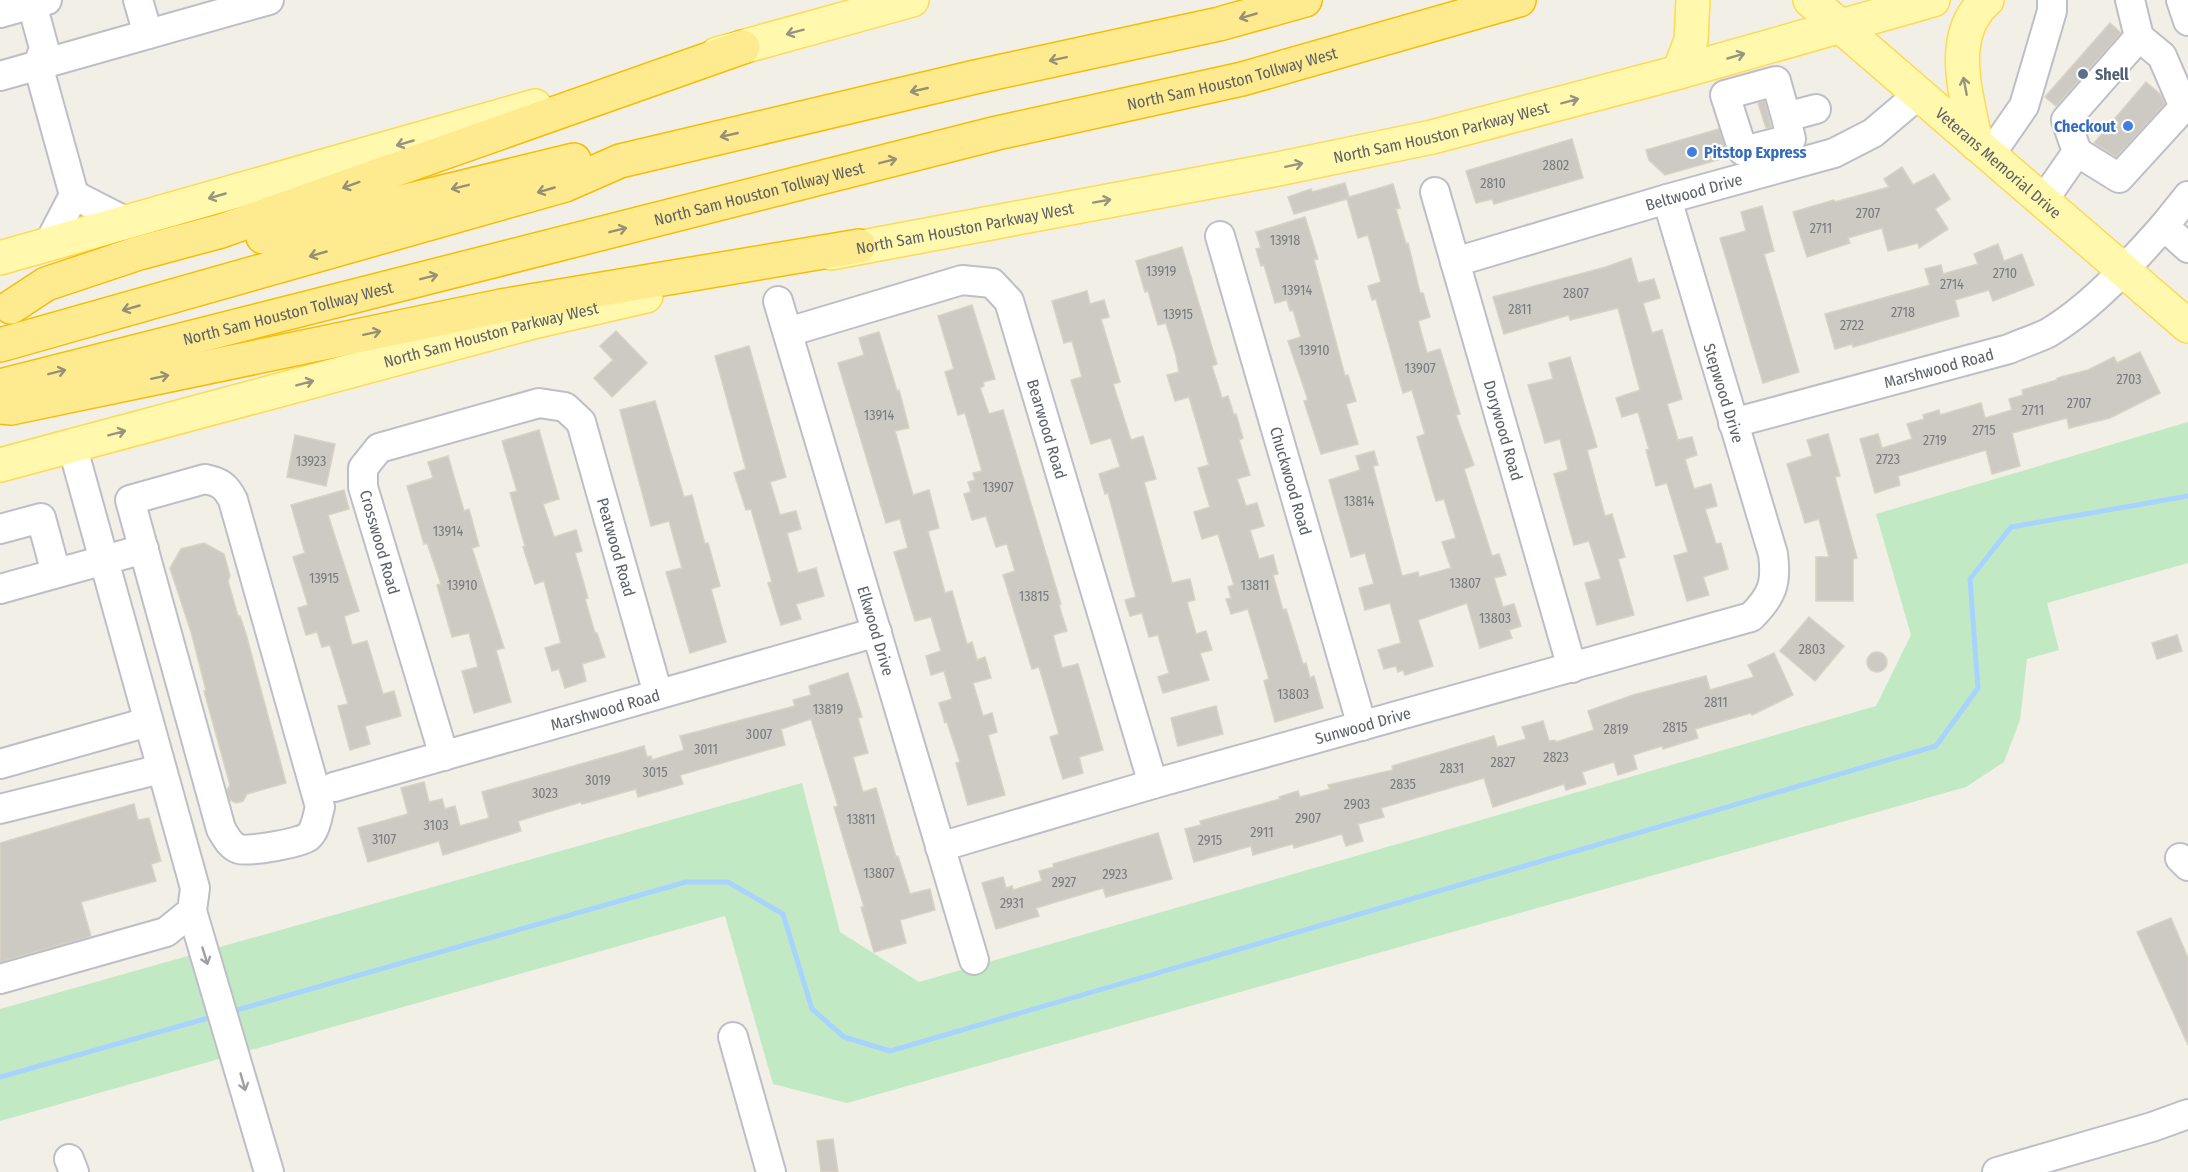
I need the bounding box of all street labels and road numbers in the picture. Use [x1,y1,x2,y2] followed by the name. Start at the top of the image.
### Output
[1125,43,1340,114] street label: North Sam Houston Tollway West
[1332,97,1552,167] street label: North Sam Houston Parkway West
[1932,104,2065,222] street label: Veterans Memorial Drive
[652,158,867,230] street label: North Sam Houston Tollway West
[1643,170,1745,215] street label: Beltwood Drive
[854,199,1076,258] street label: North Sam Houston Parkway West
[181,277,396,349] street label: North Sam Houston Tollway West
[382,298,601,372] street label: North Sam Houston Parkway West
[1699,341,1748,445] street label: Stepwood Drive
[1882,345,1996,392] street label: Marshwood Road
[1023,377,1070,481] street label: Bearwood Road
[1480,378,1527,483] street label: Dorywood Road
[1266,425,1315,537] street label: Chuckwood Road
[356,488,403,596] street label: Crosswood Road
[593,496,639,599] street label: Peatwood Road
[853,584,898,678] street label: Elkwood Drive
[548,685,662,735] street label: Marshwood Road
[1313,703,1413,748] street label: Sunwood Drive

